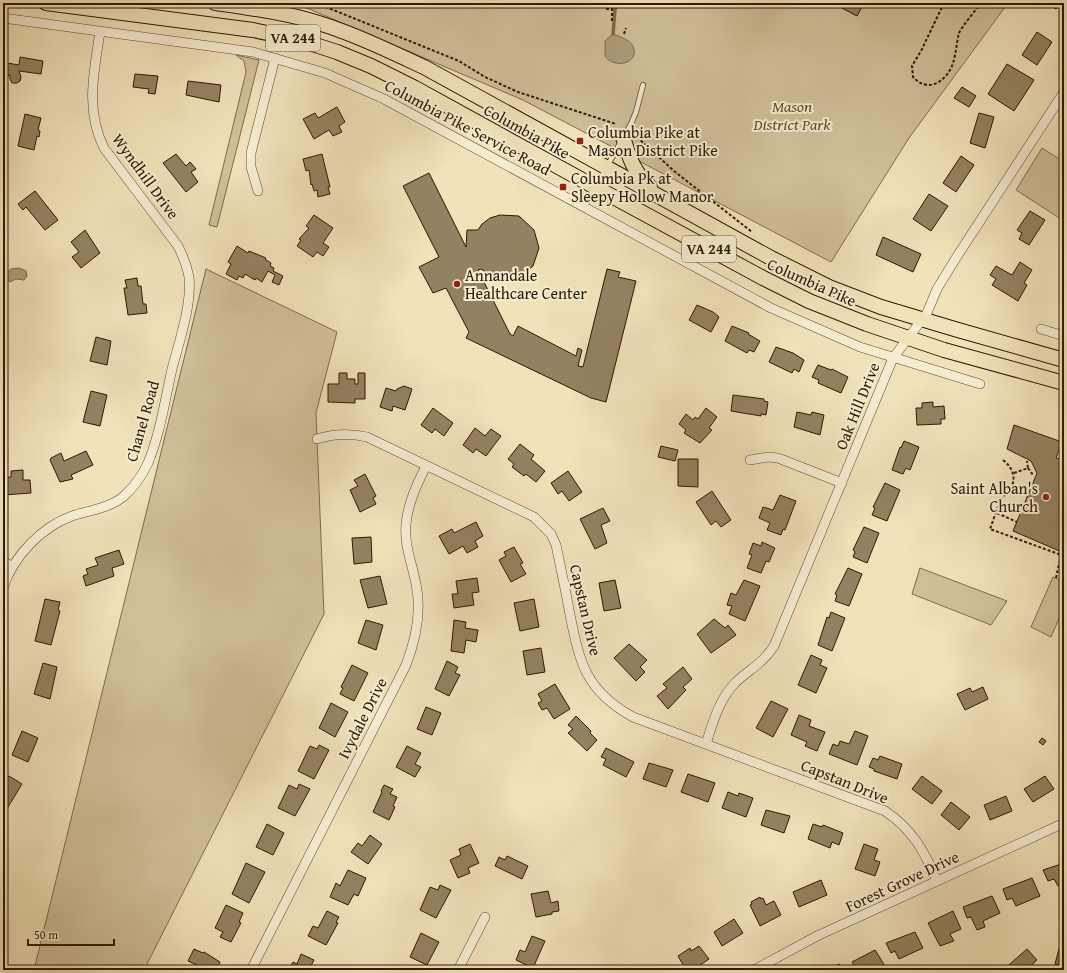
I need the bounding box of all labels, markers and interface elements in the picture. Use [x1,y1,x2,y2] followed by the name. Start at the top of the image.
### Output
[266,25,320,51] road number: VA 244
[382,75,554,179] street label: Columbia Pike Service Road
[752,94,831,136] park label: Mason District Park
[481,99,573,163] street label: Columbia Pike
[588,120,718,162] place label: Columbia Pike at Mason District Pike
[107,128,185,224] street label: Wyndhill Drive
[575,136,585,146] marker: Columbia Pike at Mason District Pike
[571,166,714,208] place label: Columbia Pk at Sleepy Hollow Manor
[558,182,568,192] marker: Columbia Pk at Sleepy Hollow Manor
[682,236,736,262] road number: VA 244
[764,252,860,312] street label: Columbia Pike
[465,263,587,305] place label: Annandale Healthcare Center
[452,279,462,289] marker: Annandale Healthcare Center
[829,359,885,453] street label: Oak Hill Drive
[119,377,165,464] street label: Chanel Road
[950,476,1038,518] place label: Saint Alban's Church
[1041,492,1051,502] marker: Saint Alban's Church
[564,562,608,658] street label: Capstan Drive
[331,673,393,763] street label: Ivydale Drive
[797,752,893,810] street label: Capstan Drive
[841,844,963,918] street label: Forest Grove Drive
[28,921,114,947] scale bar
[34,926,58,943] text: 50 m

